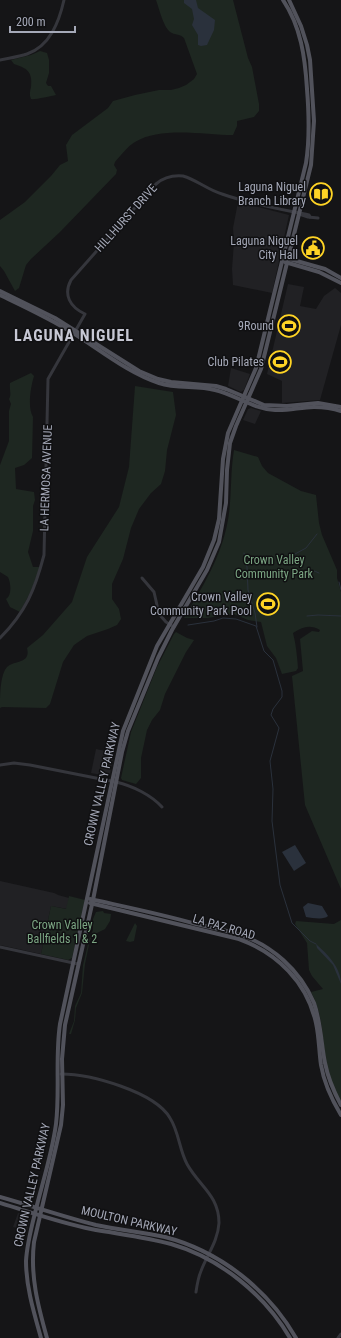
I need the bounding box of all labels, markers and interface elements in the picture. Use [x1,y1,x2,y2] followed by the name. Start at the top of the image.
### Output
[10,8,75,34] scale bar
[16,15,46,29] text: 200 m
[238,180,306,208] place label: Laguna Niguel Branch Library
[92,181,160,255] street label: HILLHURST DRIVE
[308,181,334,207] library icon: Laguna Niguel Branch Library
[230,234,298,262] place label: Laguna Niguel City Hall
[300,235,326,261] public building icon: Laguna Niguel City Hall
[276,313,302,339] sports icon: 9Round
[238,319,274,333] place label: 9Round
[14,326,134,345] district label: LAGUNA NIGUEL
[267,349,293,375] sports icon: Club Pilates
[207,355,264,369] place label: Club Pilates
[37,424,55,532] street label: LA HERMOSA AVENUE
[235,553,314,581] park label: Crown Valley Community Park
[150,590,252,618] place label: Crown Valley Community Park Pool
[255,591,281,617] sports icon: Crown Valley Community Park Pool
[81,720,123,847] street label: CROWN VALLEY PARKWAY
[191,911,257,943] street label: LA PAZ ROAD
[27,918,97,946] park label: Crown Valley Ballfields 1 & 2
[11,1121,53,1248] street label: CROWN VALLEY PARKWAY
[80,1203,179,1239] street label: MOULTON PARKWAY

